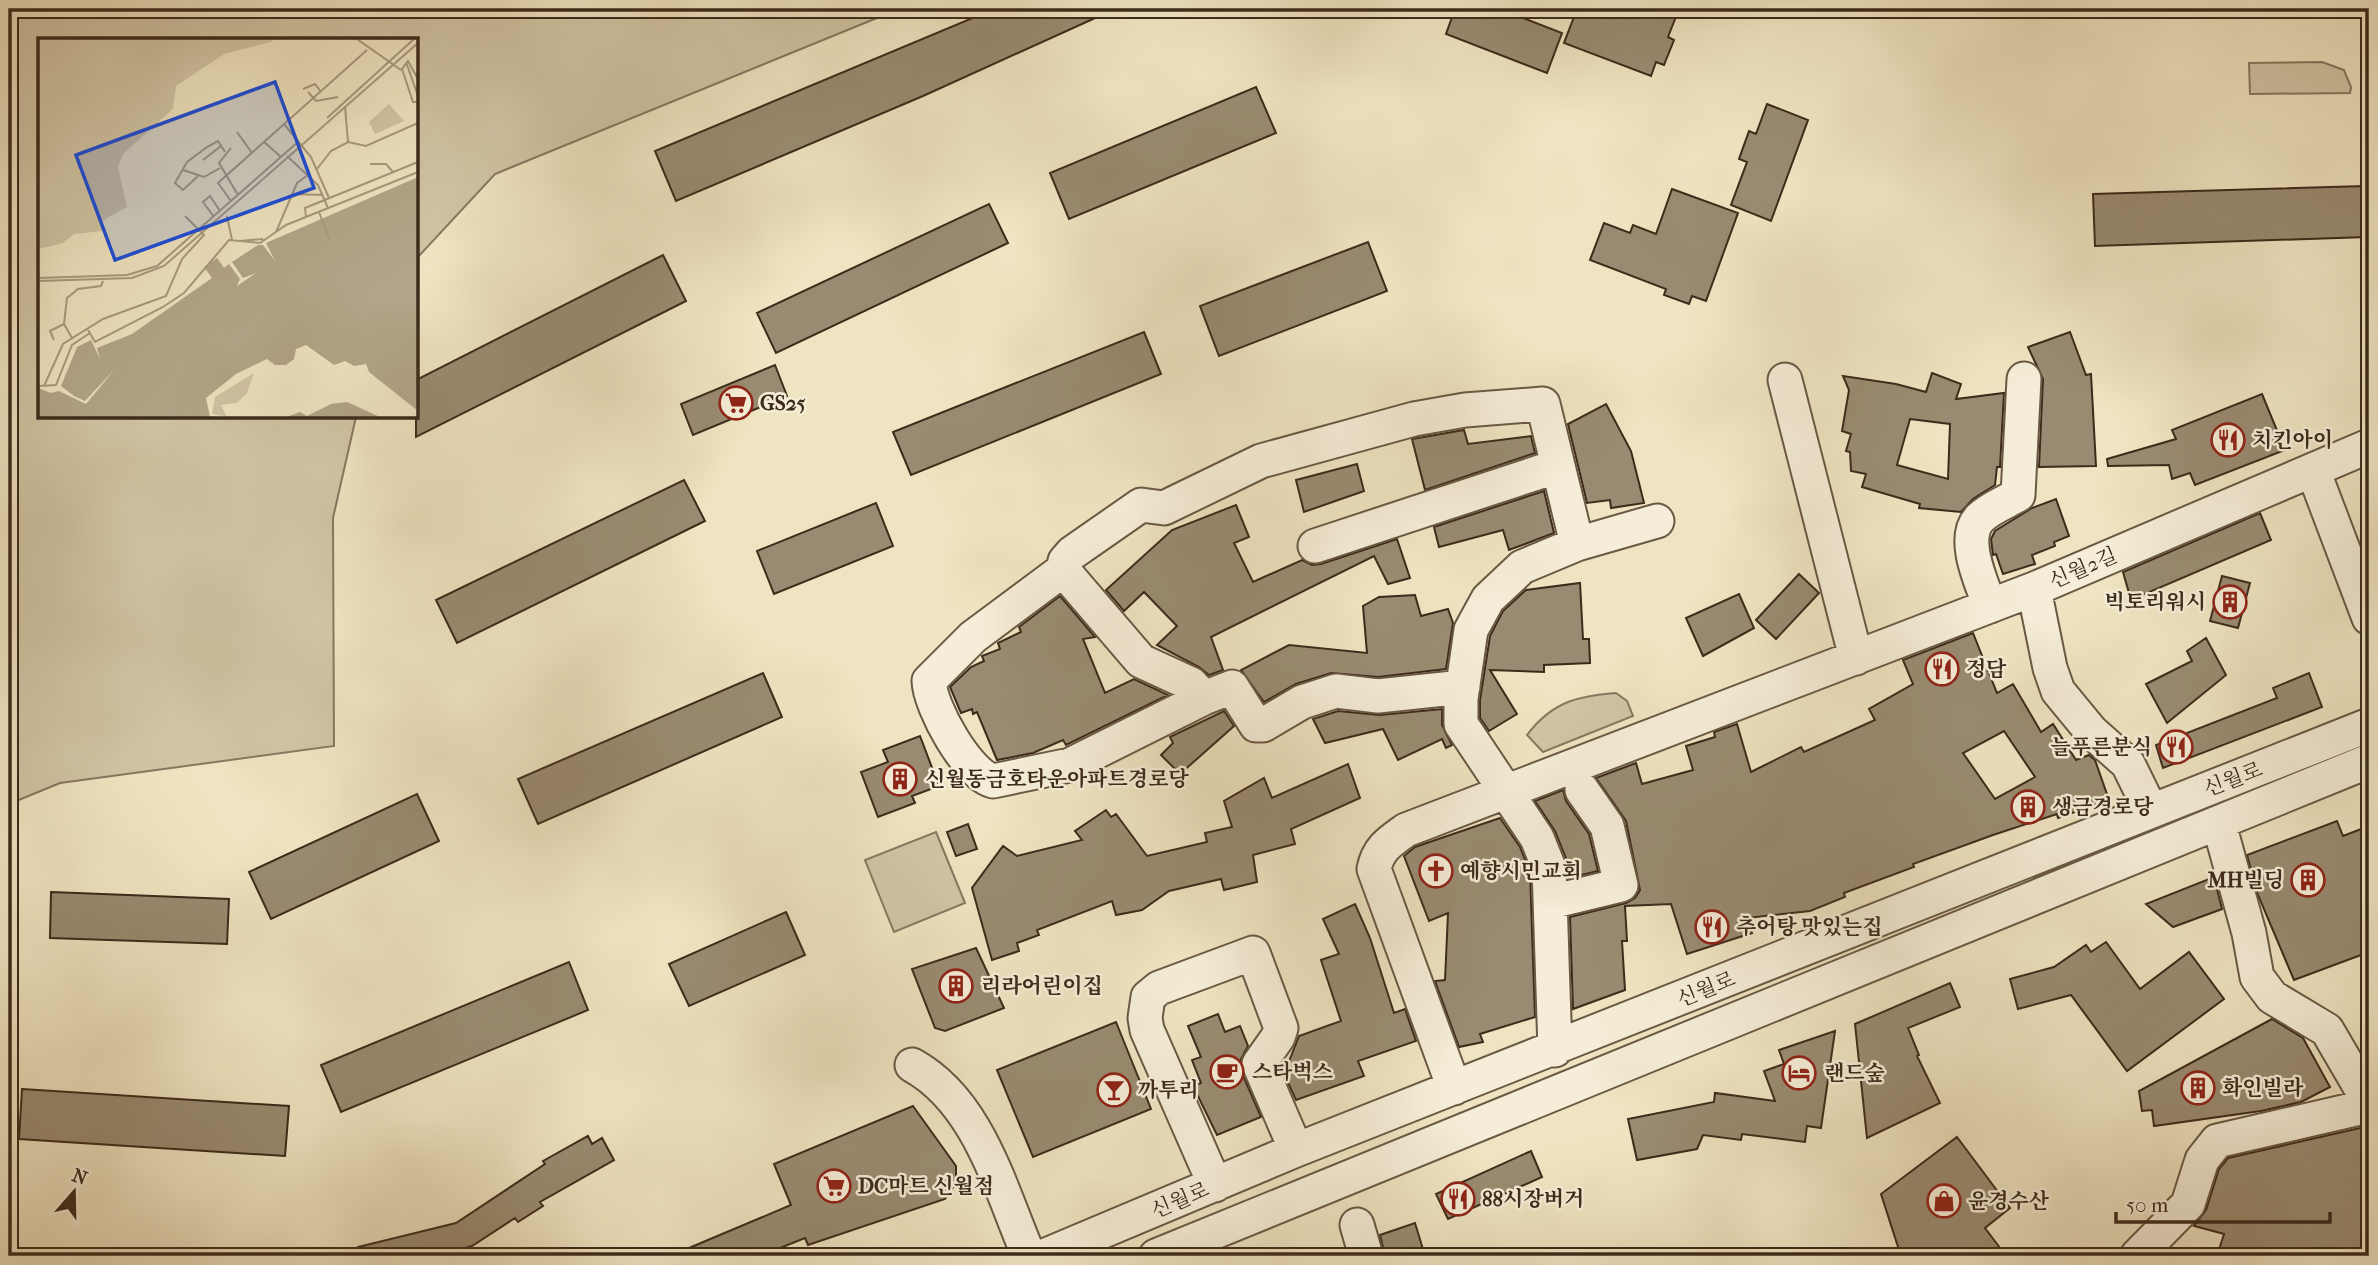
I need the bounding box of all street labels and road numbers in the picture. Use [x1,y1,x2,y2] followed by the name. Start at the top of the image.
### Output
[2045,543,2121,593] street label: 신월2길
[2200,757,2266,801] street label: 신월로
[1673,966,1739,1012] street label: 신월로
[1147,1177,1213,1223] street label: 신월로

